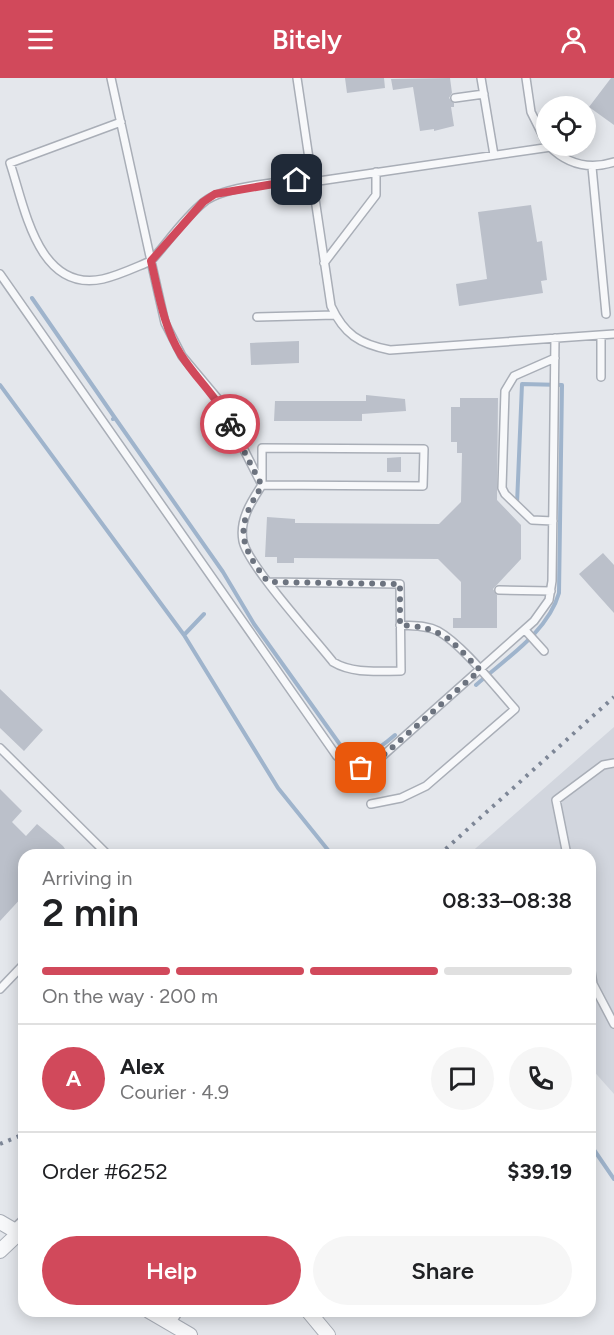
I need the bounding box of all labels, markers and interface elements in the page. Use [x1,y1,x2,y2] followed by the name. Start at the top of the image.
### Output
[24,23,57,56] icon: menu
[272,23,342,56] text: Bitely
[557,23,590,56] icon: person
[536,96,596,156] map controls
[536,96,596,156] button: locate
[271,154,322,205] pin
[280,163,313,196] icon: home
[200,394,260,454] courier
[214,408,247,441] icon: bike
[335,742,386,793] pin
[344,751,377,784] icon: bag
[42,866,132,890] text: Arriving in
[442,887,572,914] text: 08:33–08:38
[42,889,139,936] text: 2 min
[42,984,218,1008] text: On the way · 200 m
[431,1047,494,1110] button: chat
[509,1047,572,1110] button: phone
[120,1053,165,1080] text: Alex
[66,1065,81,1092] text: A
[120,1080,229,1104] text: Courier · 4.9
[42,1158,168,1185] text: Order #6252
[507,1158,572,1185] text: $39.19
[42,1236,301,1305] button: Help
[313,1236,572,1305] button: Share

